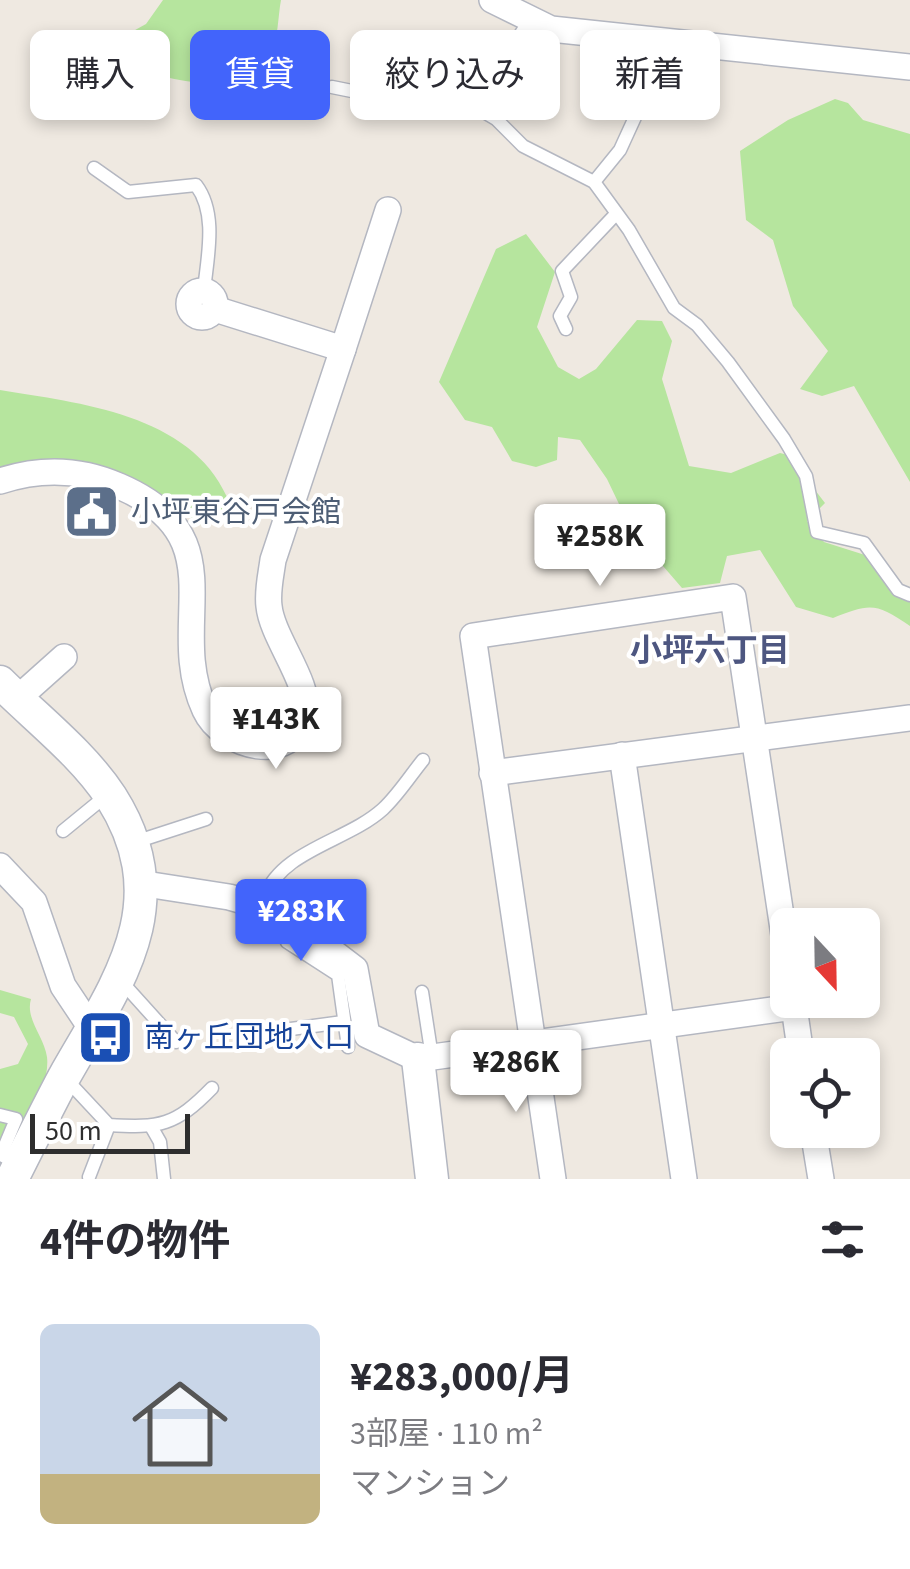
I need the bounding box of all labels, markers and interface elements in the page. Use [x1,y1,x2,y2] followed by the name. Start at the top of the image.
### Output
[30,30,170,120] chip: 購入
[190,30,330,120] chip: 賃貸
[350,30,560,120] chip: 絞り込み
[580,30,720,120] chip: 新着
[62,482,122,542] public building icon: 小坪東谷戸会館
[131,491,341,534] place label: 小坪東谷戸会館
[530,504,670,589] pin: ¥258K
[556,513,644,559] text: ¥258K
[630,628,790,674] district label: 小坪六丁目
[206,687,346,772] pin: ¥143K
[232,696,320,742] text: ¥143K
[231,879,371,964] pin: ¥283K
[257,888,345,934] text: ¥283K
[770,908,880,1018] north arrow
[770,908,880,1148] map controls
[75,1007,135,1067] bus stop icon: 南ヶ丘団地入口
[144,1016,354,1059] place label: 南ヶ丘団地入口
[446,1030,586,1115] pin: ¥286K
[770,1038,880,1148] button: locate
[472,1039,560,1085] text: ¥286K
[30,1109,190,1154] scale bar
[45,1111,102,1151] text: 50 m
[40,1212,230,1272] text: 4件の物件
[815,1212,870,1267] icon: filters
[350,1347,574,1407] text: ¥283,000/月
[120,1364,240,1484] icon: home
[350,1411,543,1457] text: 3部屋 · 110 m²
[350,1461,510,1507] text: マンション

